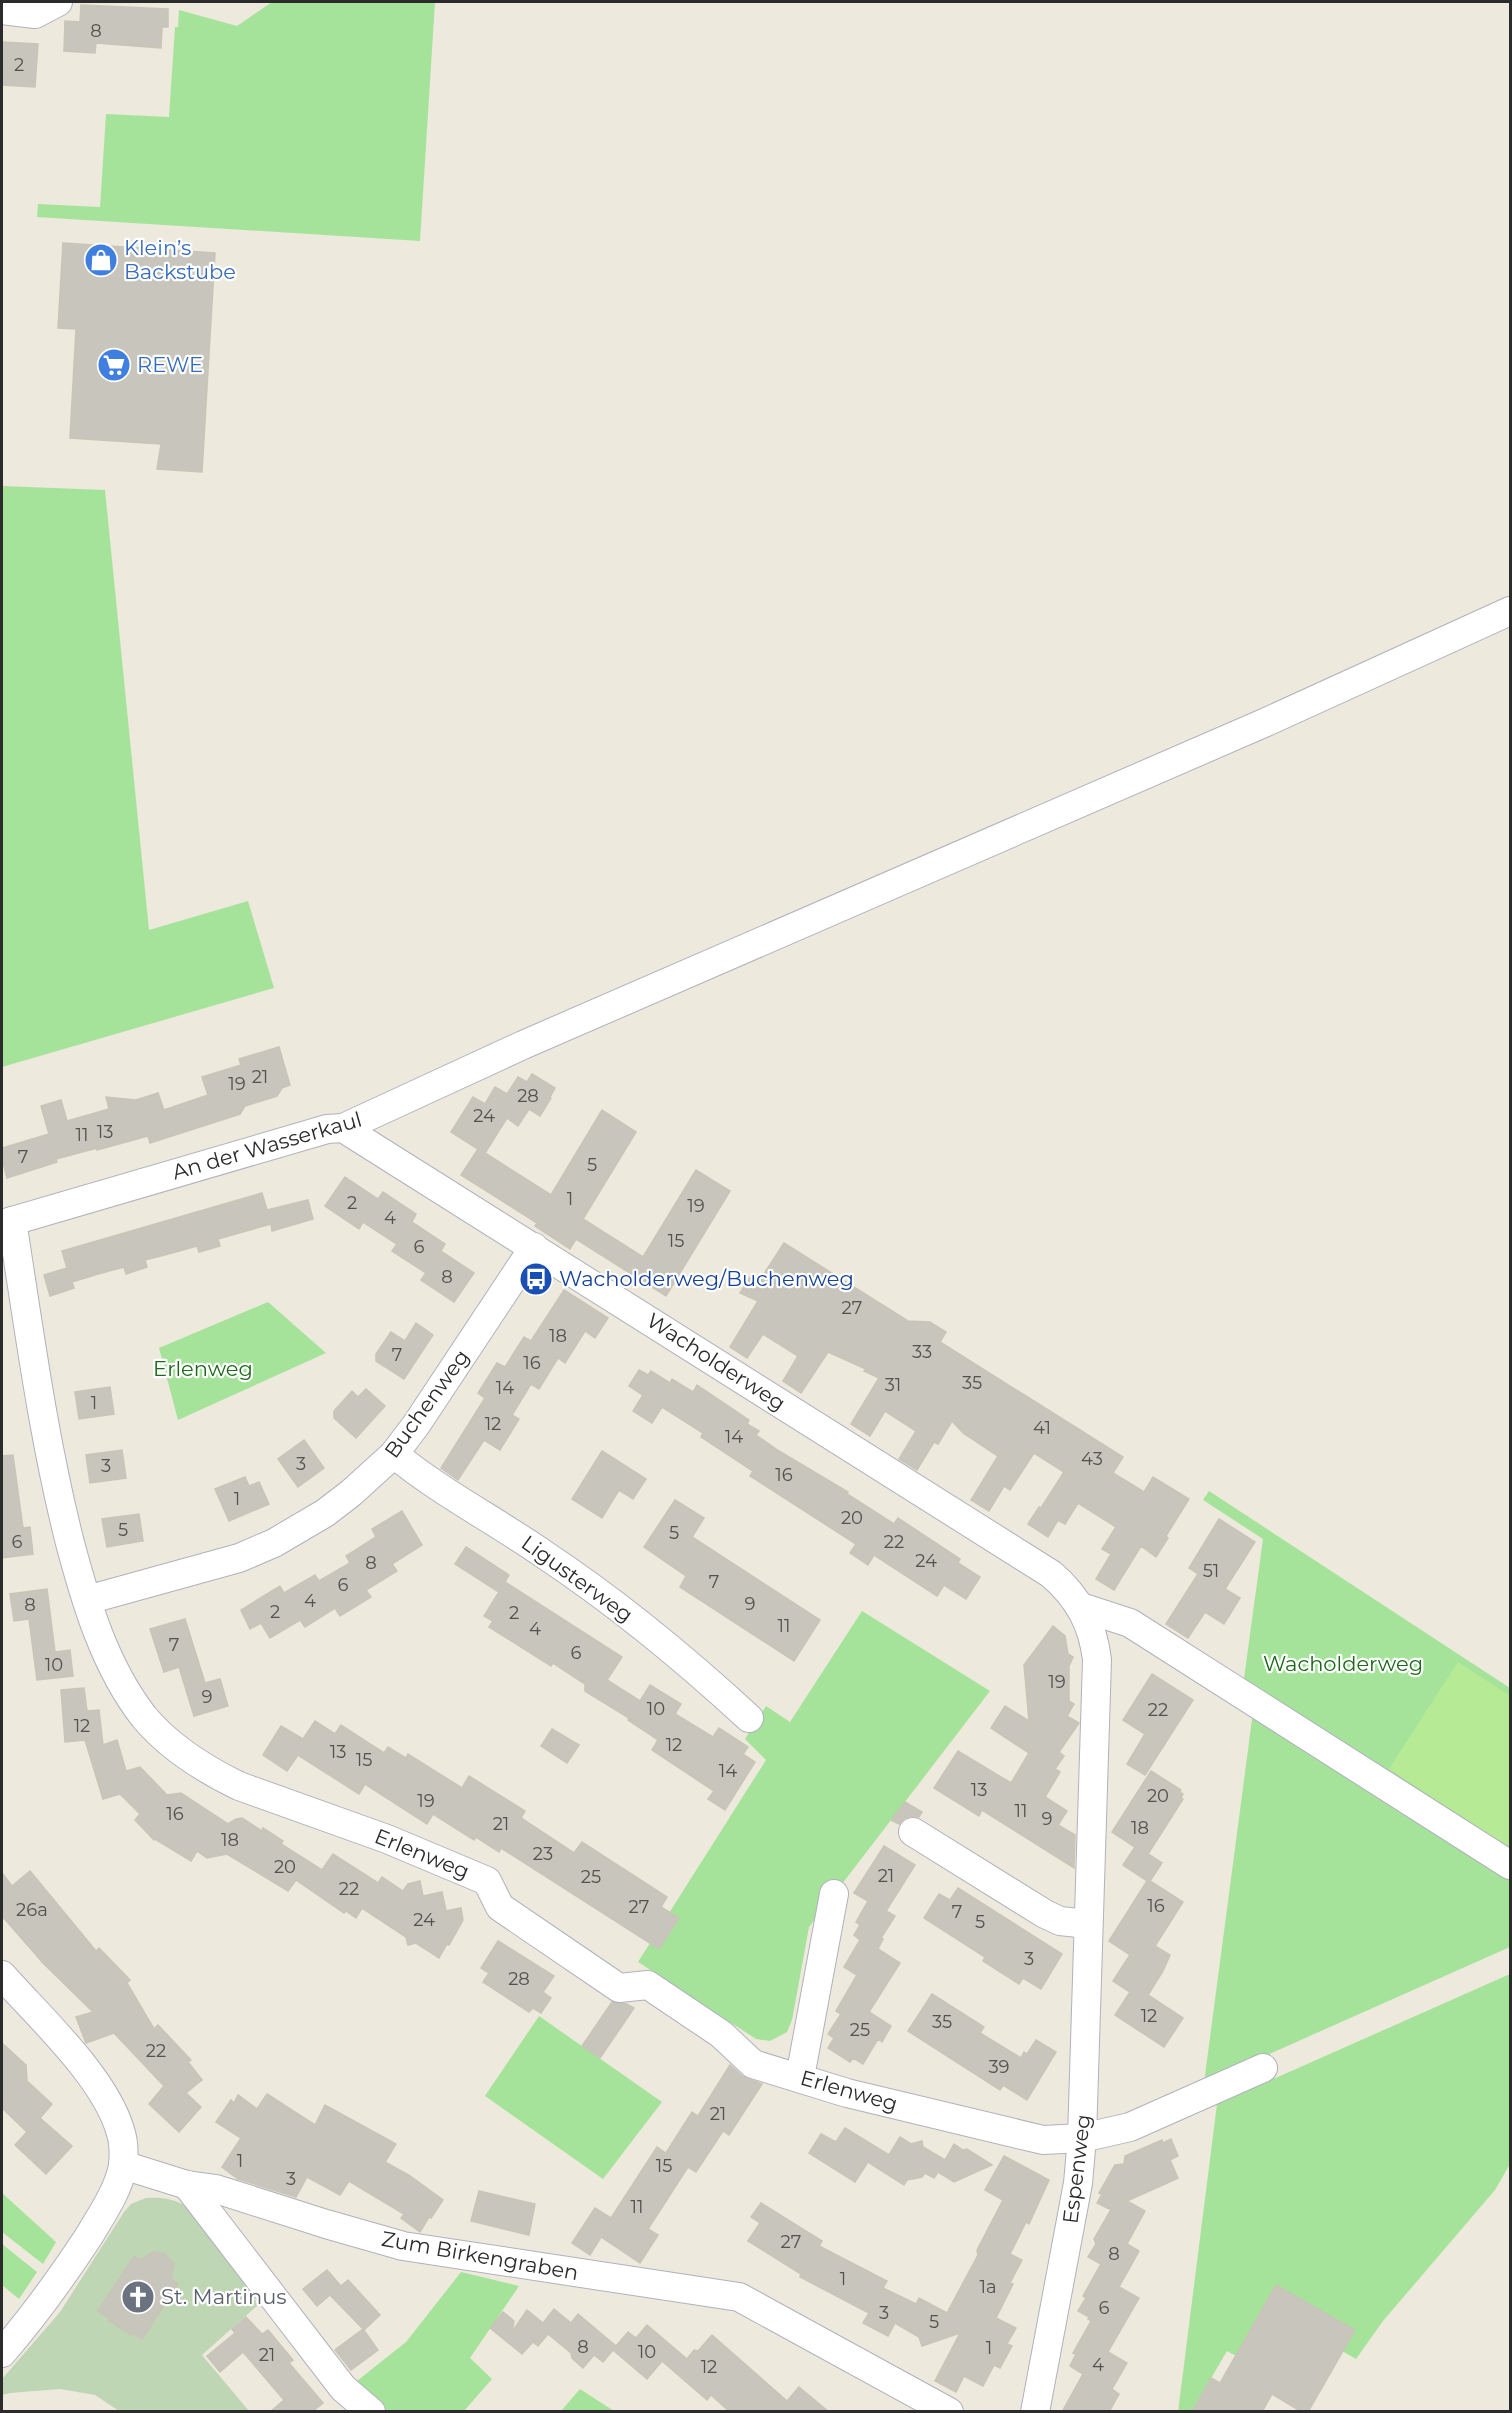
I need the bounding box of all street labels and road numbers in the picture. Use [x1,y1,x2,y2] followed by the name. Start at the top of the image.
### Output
[169,1106,365,1185] street label: An der Wasserkaul
[642,1307,790,1416] street label: Wacholderweg
[379,1345,474,1463] street label: Buchenweg
[517,1530,638,1627] street label: Ligusterweg
[371,1823,473,1884] street label: Erlenweg
[798,2065,901,2116] street label: Erlenweg
[1057,2113,1096,2225] street label: Espenweg
[380,2226,581,2285] street label: Zum Birkengraben

